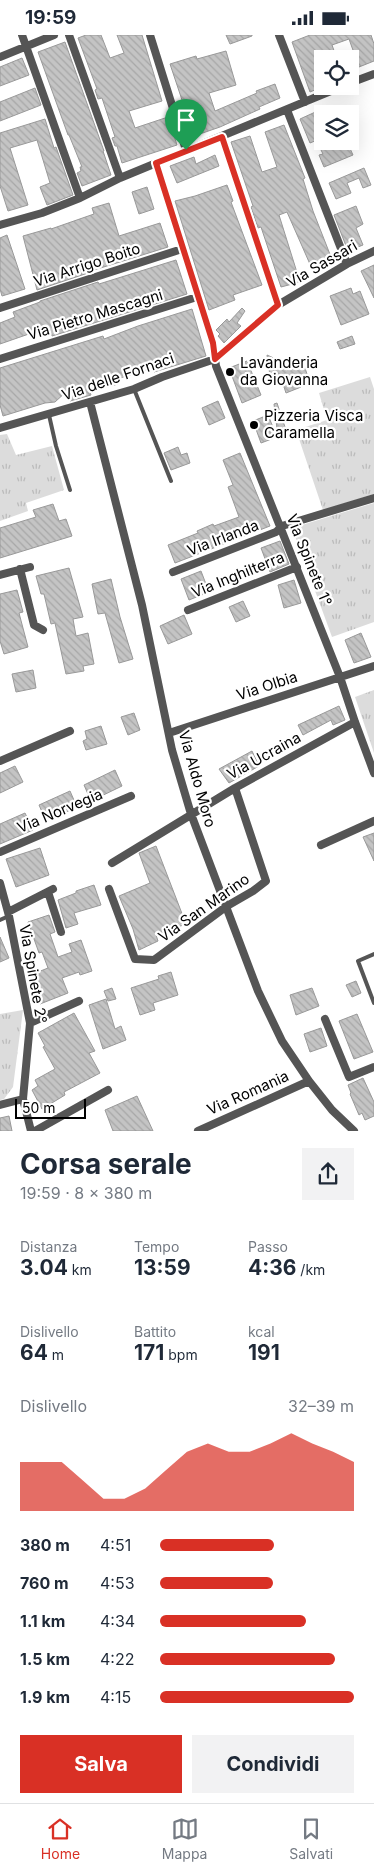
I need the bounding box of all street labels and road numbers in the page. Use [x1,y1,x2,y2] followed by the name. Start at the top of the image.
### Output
[283,236,360,291] street label: Via Sassari
[31,238,143,291] street label: Via Arrigo Boito
[25,285,165,344] street label: Via Pietro Mascagni
[59,348,176,405] street label: Via delle Fornaci
[282,511,337,608] street label: Via Spinete 1°
[184,515,261,560] street label: Via Irlanda
[189,547,287,602] street label: Via Inghilterra
[234,667,300,704] street label: Via Olbia
[175,728,220,830] street label: Via Aldo Moro
[224,728,304,784] street label: Via Ucraina
[14,784,105,837] street label: Via Norvegia
[154,869,253,946] street label: Via San Marino
[15,923,52,1025] street label: Via Spinete 2°
[204,1066,292,1119] street label: Via Romania

